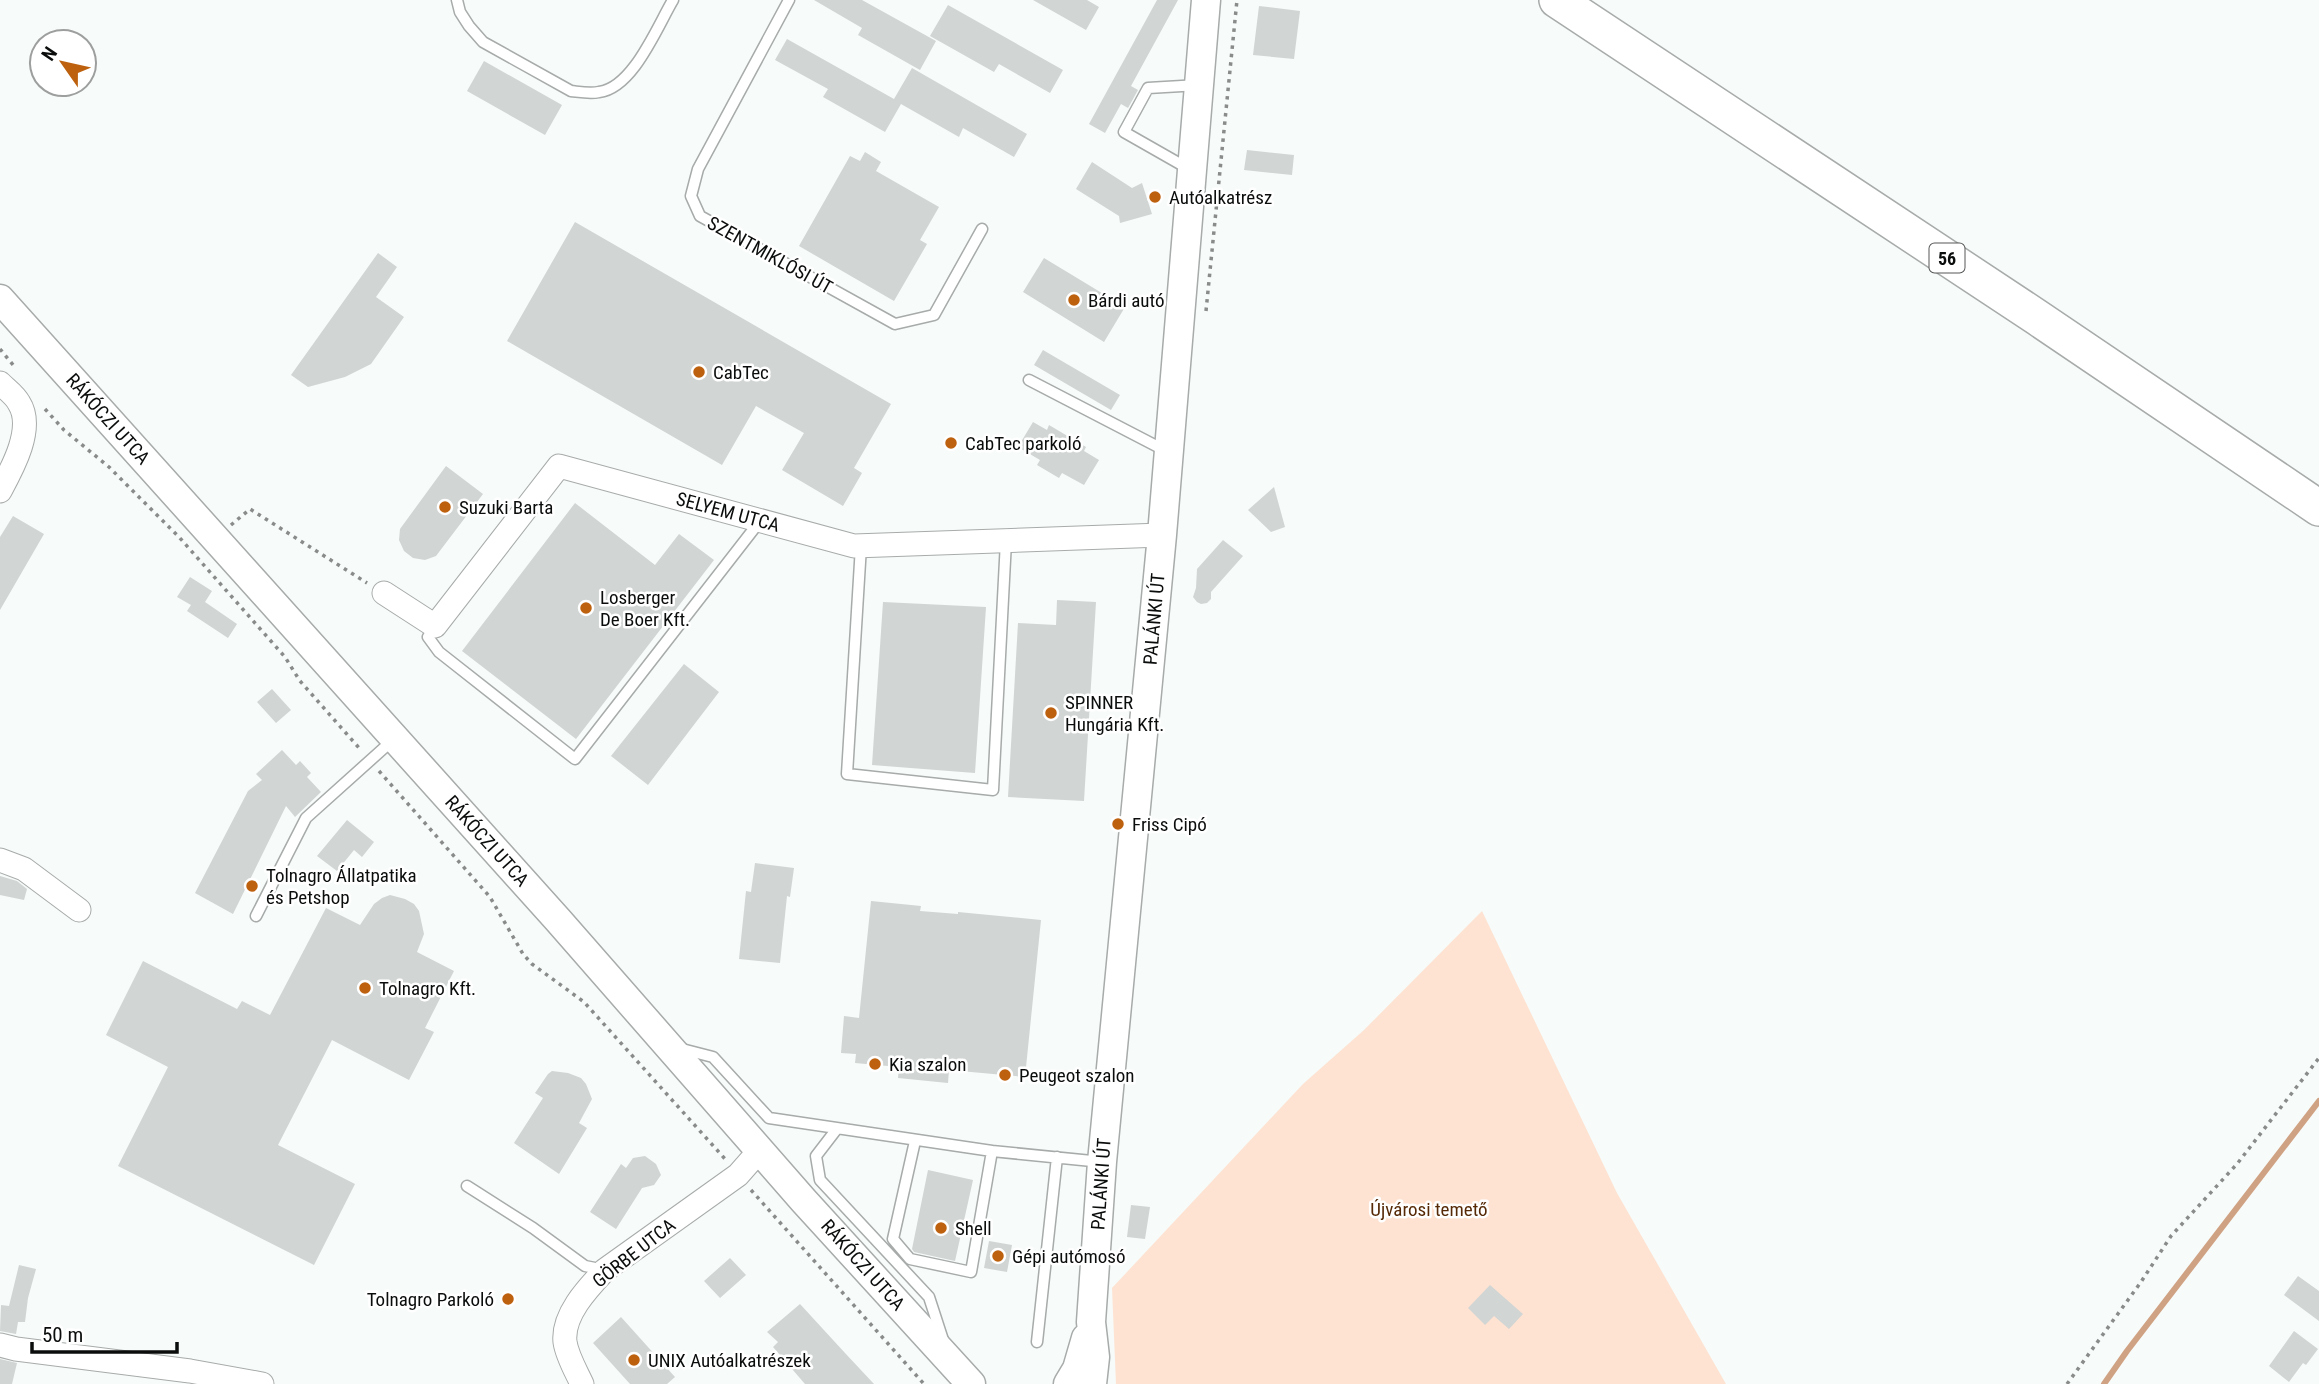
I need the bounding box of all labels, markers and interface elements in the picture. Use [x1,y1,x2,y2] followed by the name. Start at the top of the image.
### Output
[28,28,98,98] north arrow
[37,43,62,65] text: N
[1169,186,1272,209] place label: Autóalkatrész
[1147,189,1163,205] marker: Autóalkatrész
[703,211,837,299] street label: SZENTMIKLÓSI ÚT
[1930,244,1965,272] road number: 56
[1088,289,1165,312] place label: Bárdi autó
[1066,292,1082,308] marker: Bárdi autó
[713,361,769,384] place label: CabTec
[691,364,707,380] marker: CabTec
[61,369,155,469] street label: RÁKÓCZI UTCA
[965,432,1082,455] place label: CabTec parkoló
[943,435,959,451] marker: CabTec parkoló
[674,487,782,537] street label: SELYEM UTCA
[459,496,553,519] place label: Suzuki Barta
[437,499,453,515] marker: Suzuki Barta
[1139,572,1169,666] street label: PALÁNKI ÚT
[600,586,690,631] place label: Losberger De Boer Kft.
[578,600,594,616] marker: Losberger De Boer Kft.
[1065,691,1164,736] place label: SPINNER Hungária Kft.
[1043,705,1059,721] marker: SPINNER Hungária Kft.
[440,791,534,891] street label: RÁKÓCZI UTCA
[1132,813,1207,836] place label: Friss Cipó
[1110,816,1126,832] marker: Friss Cipó
[266,864,417,909] place label: Tolnagro Állatpatika és Petshop
[244,878,260,894] marker: Tolnagro Állatpatika és Petshop
[379,977,476,1000] place label: Tolnagro Kft.
[357,980,373,996] marker: Tolnagro Kft.
[889,1053,966,1076] place label: Kia szalon
[867,1056,883,1072] marker: Kia szalon
[1019,1064,1135,1087] place label: Peugeot szalon
[997,1067,1013,1083] marker: Peugeot szalon
[1086,1137,1116,1231] street label: PALÁNKI ÚT
[1370,1198,1488,1221] park label: Újvárosi temető
[588,1213,680,1293] street label: GÖRBE UTCA
[816,1215,910,1315] street label: RÁKÓCZI UTCA
[955,1217,992,1240] place label: Shell
[933,1220,949,1236] marker: Shell
[1012,1245,1126,1268] place label: Gépi autómosó
[990,1248,1006,1264] marker: Gépi autómosó
[367,1288,494,1311] place label: Tolnagro Parkoló
[500,1291,516,1307] marker: Tolnagro Parkoló
[32,1310,177,1354] scale bar
[42,1323,83,1347] text: 50 m
[648,1349,811,1372] place label: UNIX Autóalkatrészek
[626,1352,642,1368] marker: UNIX Autóalkatrészek

